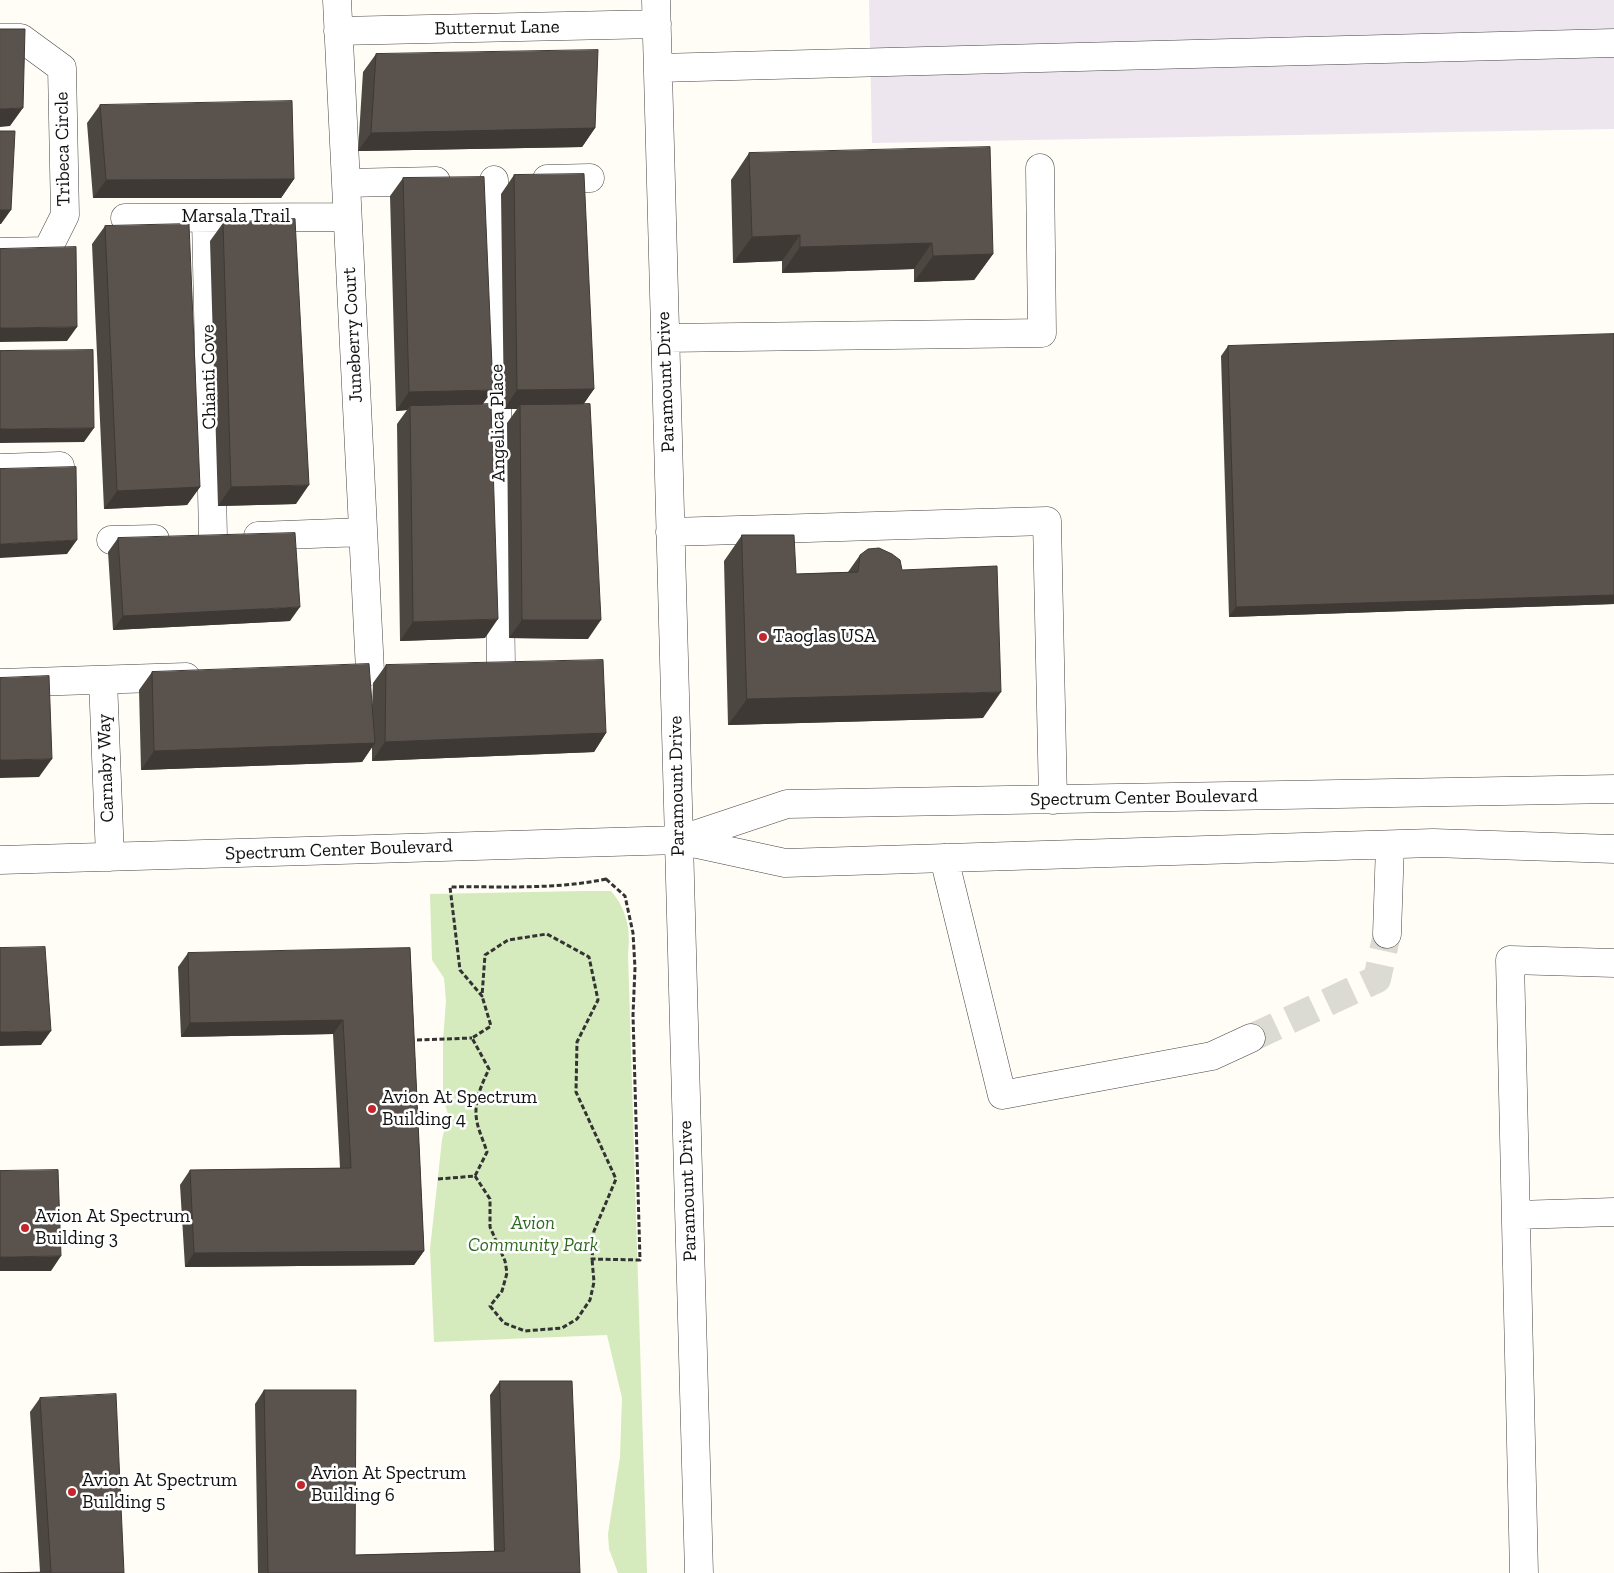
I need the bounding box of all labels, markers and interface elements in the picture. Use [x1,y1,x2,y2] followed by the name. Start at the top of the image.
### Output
[434,16,560,40] street label: Butternut Lane
[51,92,75,206] street label: Tribeca Circle
[182,206,290,228] street label: Marsala Trail
[338,267,368,403] street label: Juneberry Court
[652,311,680,453] street label: Paramount Drive
[197,324,221,430] street label: Chianti Cove
[486,364,510,482] street label: Angelica Place
[773,626,876,648] place label: Taoglas USA
[757,631,769,643] marker: Taoglas USA
[93,713,119,823] street label: Carnaby Way
[664,715,690,857] street label: Paramount Drive
[1030,785,1258,811] street label: Spectrum Center Boulevard
[225,835,453,865] street label: Spectrum Center Boulevard
[382,1087,537,1131] place label: Avion At Spectrum Building 4
[366,1103,378,1115] marker: Avion At Spectrum Building 4
[674,1120,702,1262] street label: Paramount Drive
[35,1206,190,1250] place label: Avion At Spectrum Building 3
[468,1213,598,1257] park label: Avion Community Park
[19,1222,31,1234] marker: Avion At Spectrum Building 3
[311,1463,466,1507] place label: Avion At Spectrum Building 6
[82,1470,237,1514] place label: Avion At Spectrum Building 5
[295,1479,307,1491] marker: Avion At Spectrum Building 6
[66,1486,78,1498] marker: Avion At Spectrum Building 5

